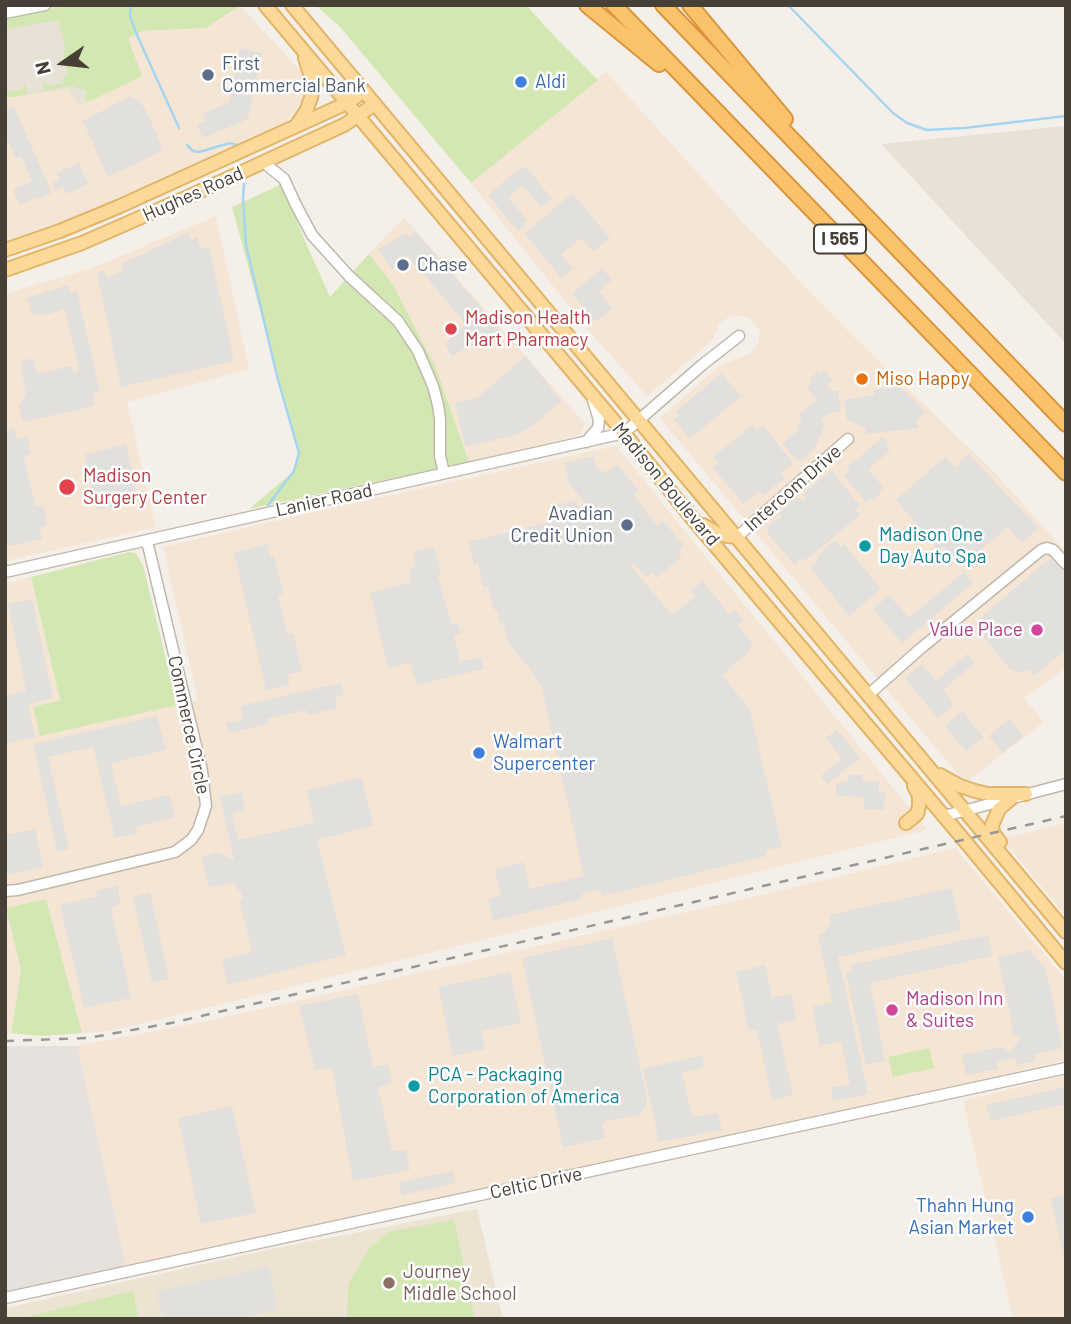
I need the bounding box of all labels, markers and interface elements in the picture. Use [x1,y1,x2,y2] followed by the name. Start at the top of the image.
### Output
[28,28,98,98] north arrow
[222,53,366,97] place label: First Commercial Bank
[29,59,55,77] text: N
[200,67,216,83] marker: First Commercial Bank
[535,71,566,93] place label: Aldi
[513,74,529,90] marker: Aldi
[139,162,247,226] street label: Hughes Road
[814,225,866,254] road number: I 565
[417,254,468,276] place label: Chase
[395,257,411,273] marker: Chase
[465,307,591,351] place label: Madison Health Mart Pharmacy
[443,321,459,337] marker: Madison Health Mart Pharmacy
[876,368,969,390] place label: Miso Happy
[854,371,870,387] marker: Miso Happy
[608,418,724,550] street label: Madison Boulevard
[740,440,846,536] street label: Intercom Drive
[83,465,207,509] place label: Madison Surgery Center
[57,477,77,497] marker: Madison Surgery Center
[273,479,375,521] street label: Lanier Road
[511,503,613,547] place label: Avadian Credit Union
[619,517,635,533] marker: Avadian Credit Union
[879,524,987,568] place label: Madison One Day Auto Spa
[857,538,873,554] marker: Madison One Day Auto Spa
[929,619,1023,641] place label: Value Place
[1029,622,1045,638] marker: Value Place
[163,653,215,797] street label: Commerce Circle
[493,731,595,775] place label: Walmart Supercenter
[471,745,487,761] marker: Walmart Supercenter
[906,988,1003,1032] place label: Madison Inn & Suites
[884,1002,900,1018] marker: Madison Inn & Suites
[428,1064,620,1108] place label: PCA - Packaging Corporation of America
[406,1078,422,1094] marker: PCA - Packaging Corporation of America
[488,1162,584,1204] street label: Celtic Drive
[908,1195,1014,1239] place label: Thahn Hung Asian Market
[1020,1209,1036,1225] marker: Thahn Hung Asian Market
[403,1261,517,1305] place label: Journey Middle School
[381,1275,397,1291] marker: Journey Middle School

